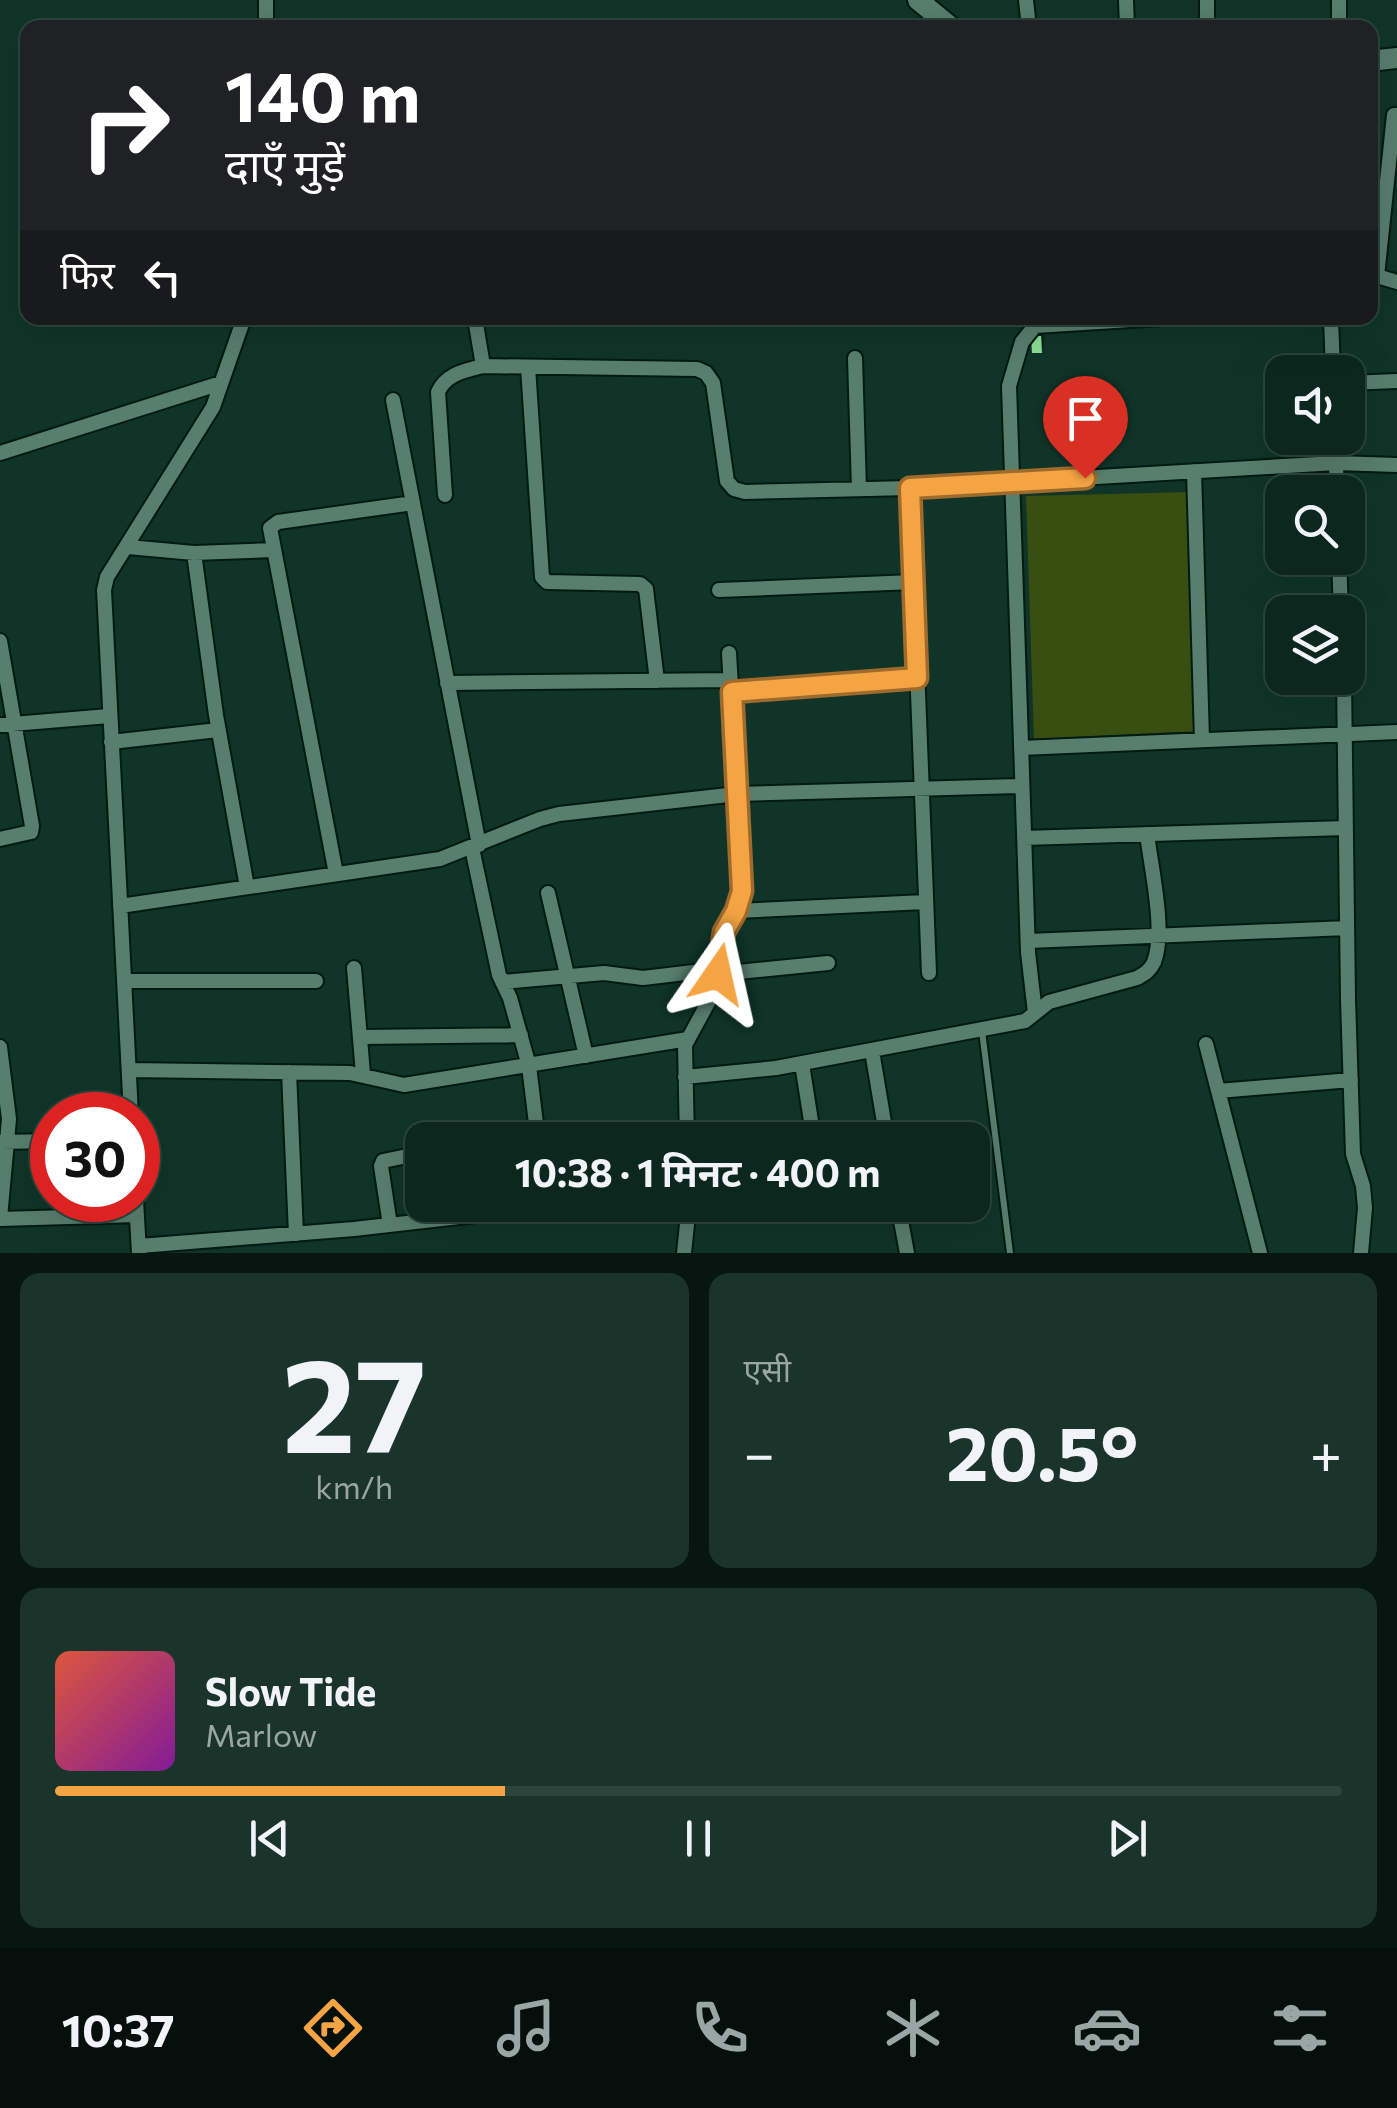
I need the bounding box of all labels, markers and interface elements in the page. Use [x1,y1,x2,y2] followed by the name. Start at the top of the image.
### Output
[225,51,421,136] text: 140 m
[60,60,190,190] icon: right
[225,136,345,191] text: दाएँ मुड़ें
[60,250,115,297] text: फिर
[135,250,190,305] icon: left
[1265,355,1365,695] map controls
[1265,355,1365,455] button: sound
[1043,376,1128,479] pin
[1058,391,1113,446] icon: arrive
[1265,475,1365,575] button: search
[1265,595,1365,695] button: layers
[666,922,770,1026] position arrow
[30,1092,160,1222] speed limit sign: 30
[515,1148,880,1195] text: 10:38 · 1 मिनट · 400 m
[282,1321,427,1480] text: 27
[744,1349,791,1389] text: एसी
[946,1405,1138,1496] text: 20.5°
[744,1418,775,1485] text: −
[1310,1418,1342,1485] text: +
[315,1466,393,1506] text: km/h
[205,1667,376,1714] text: Slow Tide
[205,1714,317,1754] text: Marlow
[242,1811,297,1866] icon: previous
[671,1811,726,1866] icon: pause
[1100,1811,1155,1866] icon: next
[298,1993,368,2063] icon: directions
[491,1993,561,2063] icon: music
[685,1993,755,2063] icon: phone
[878,1993,948,2063] icon: climate
[1072,1993,1142,2063] icon: car
[1265,1993,1335,2063] icon: filters
[62,2001,174,2056] text: 10:37

